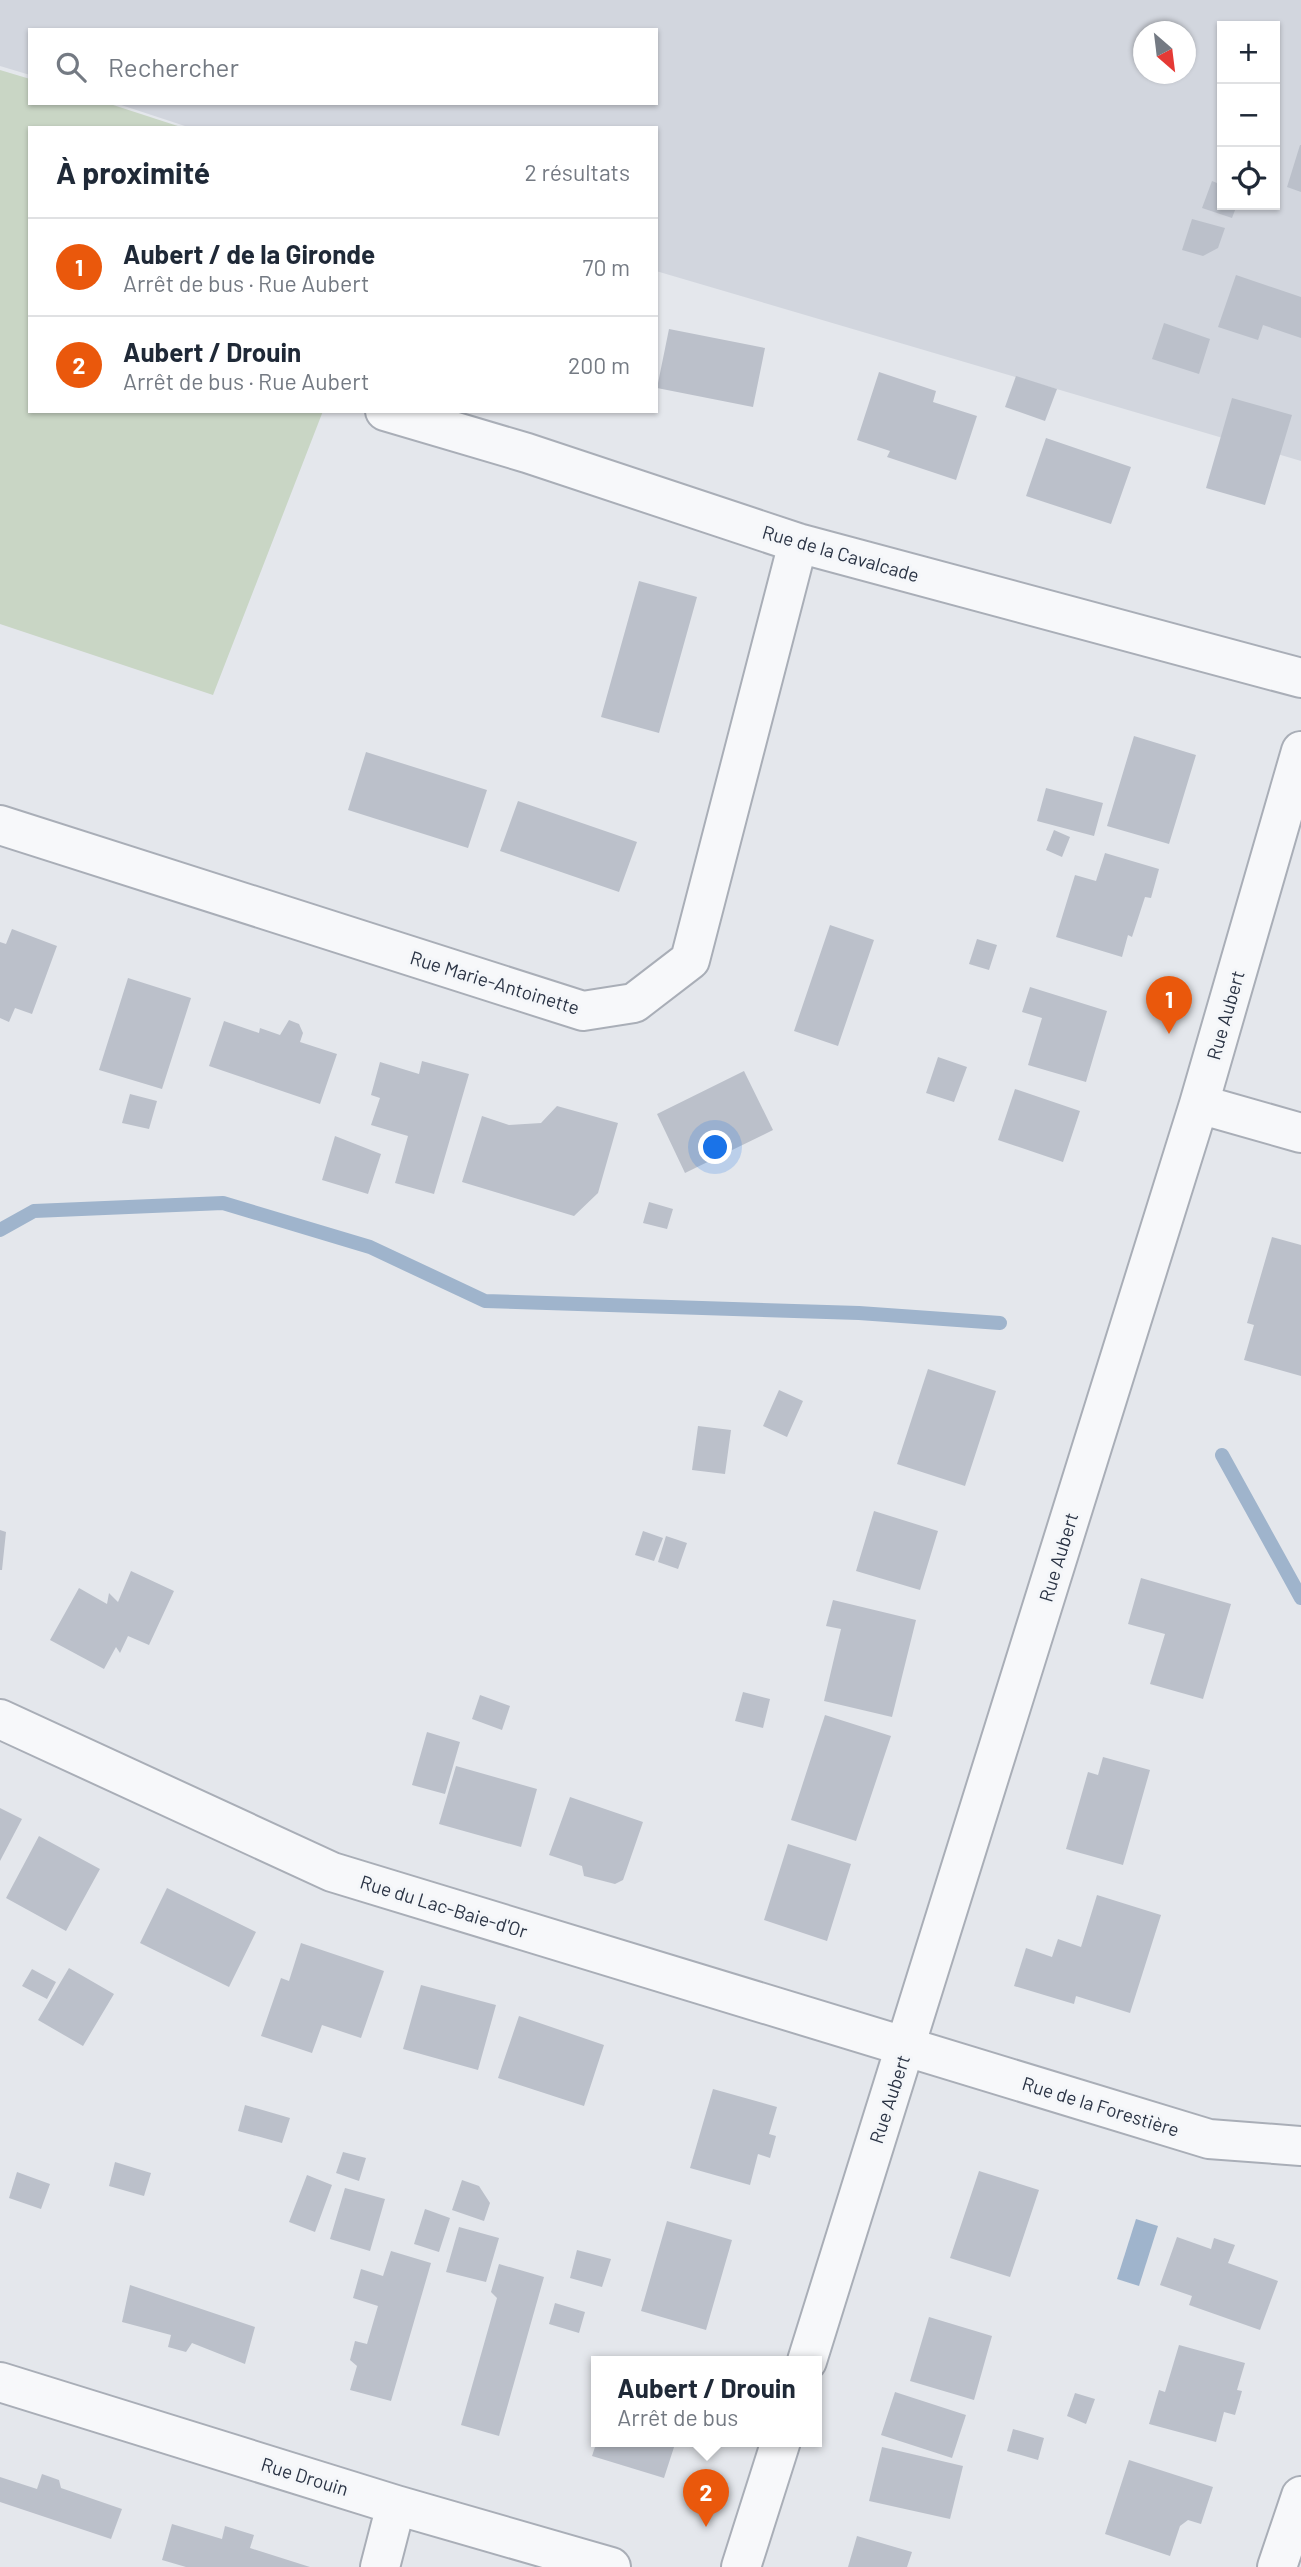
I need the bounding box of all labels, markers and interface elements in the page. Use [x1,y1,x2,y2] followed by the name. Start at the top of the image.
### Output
[1133,21,1196,84] north arrow
[1217,21,1280,210] map controls
[1217,21,1280,84] button: +
[28,28,658,105] search box
[52,48,90,86] icon: search
[108,51,239,82] text: Rechercher
[1217,84,1280,147] button: −
[1217,147,1280,210] button: locate
[56,154,210,190] text: À proximité
[525,158,630,186] text: 2 résultats
[123,238,375,269] text: Aubert / de la Gironde
[75,253,83,281] text: 1
[583,253,630,281] text: 70 m
[123,269,369,297] text: Arrêt de bus · Rue Aubert
[123,336,301,367] text: Aubert / Drouin
[73,351,85,379] text: 2
[568,351,630,379] text: 200 m
[123,367,369,395] text: Arrêt de bus · Rue Aubert
[760,520,922,586] street label: Rue de la Cavalcade
[408,945,582,1019] street label: Rue Marie-Antoinette
[1201,968,1249,1062] street label: Rue Aubert
[1146,976,1192,1034] pin: 1
[698,1130,732,1164] your location
[1034,1510,1082,1604] street label: Rue Aubert
[358,1870,530,1942] street label: Rue du Lac-Baie-d'Or
[864,2052,914,2146] street label: Rue Aubert
[1020,2071,1182,2141] street label: Rue de la Forestière
[591,2356,822,2447] popup
[617,2372,796,2403] text: Aubert / Drouin
[617,2403,738,2431] text: Arrêt de bus
[259,2452,351,2500] street label: Rue Drouin
[683,2469,729,2527] pin: 2

